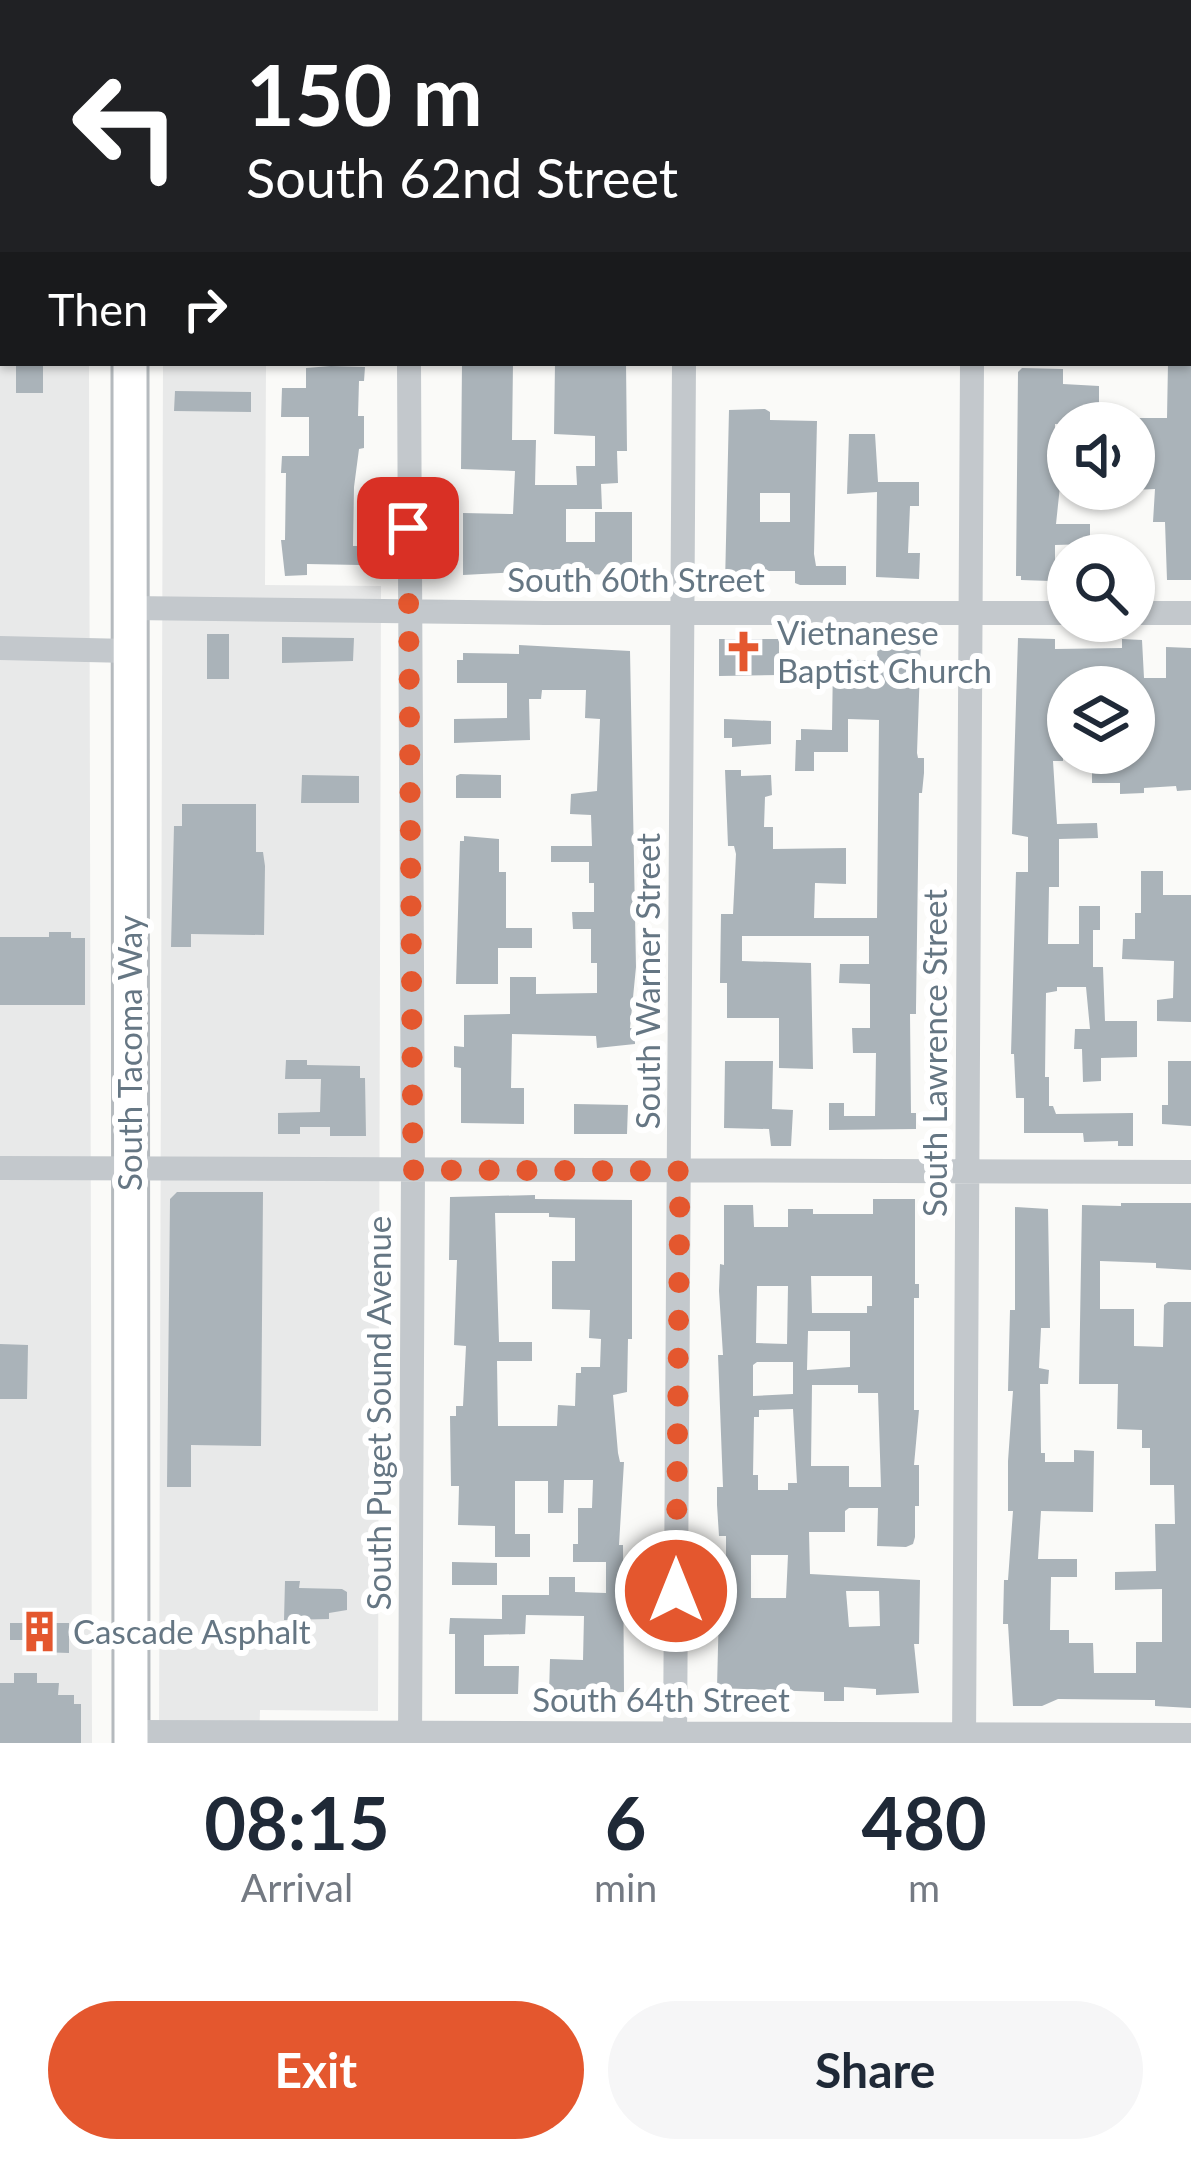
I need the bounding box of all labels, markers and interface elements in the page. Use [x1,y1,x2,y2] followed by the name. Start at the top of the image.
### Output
[246,43,483,144] text: 150 m
[48,48,204,204] icon: left
[246,145,678,210] text: South 62nd Street
[172,276,238,342] icon: right
[48,282,148,336] text: Then
[1047,402,1155,774] map controls
[1047,402,1155,510] button: sound
[357,477,459,579] pin
[375,495,441,561] icon: arrive
[1047,534,1155,642] button: search
[507,559,765,599] street label: South 60th Street
[777,612,992,690] place label: Vietnanese Baptist Church
[720,629,766,675] church icon: Vietnanese Baptist Church
[1047,666,1155,774] button: layers
[627,833,667,1129] street label: South Warner Street
[914,889,954,1217] street label: South Lawrence Street
[109,915,149,1191] street label: South Tacoma Way
[358,1216,398,1610] street label: South Puget Sound Avenue
[613,1528,739,1654] position arrow
[16,1609,62,1655] building icon: Cascade Asphalt
[73,1611,311,1651] place label: Cascade Asphalt
[532,1679,790,1719] street label: South 64th Street
[204,1779,390,1865] text: 08:15
[605,1779,647,1865] text: 6
[861,1779,987,1865] text: 480
[241,1864,353,1910] text: Arrival
[594,1864,657,1910] text: min
[908,1864,940,1910] text: m
[48,2001,584,2139] button: Exit
[608,2001,1143,2139] button: Share

